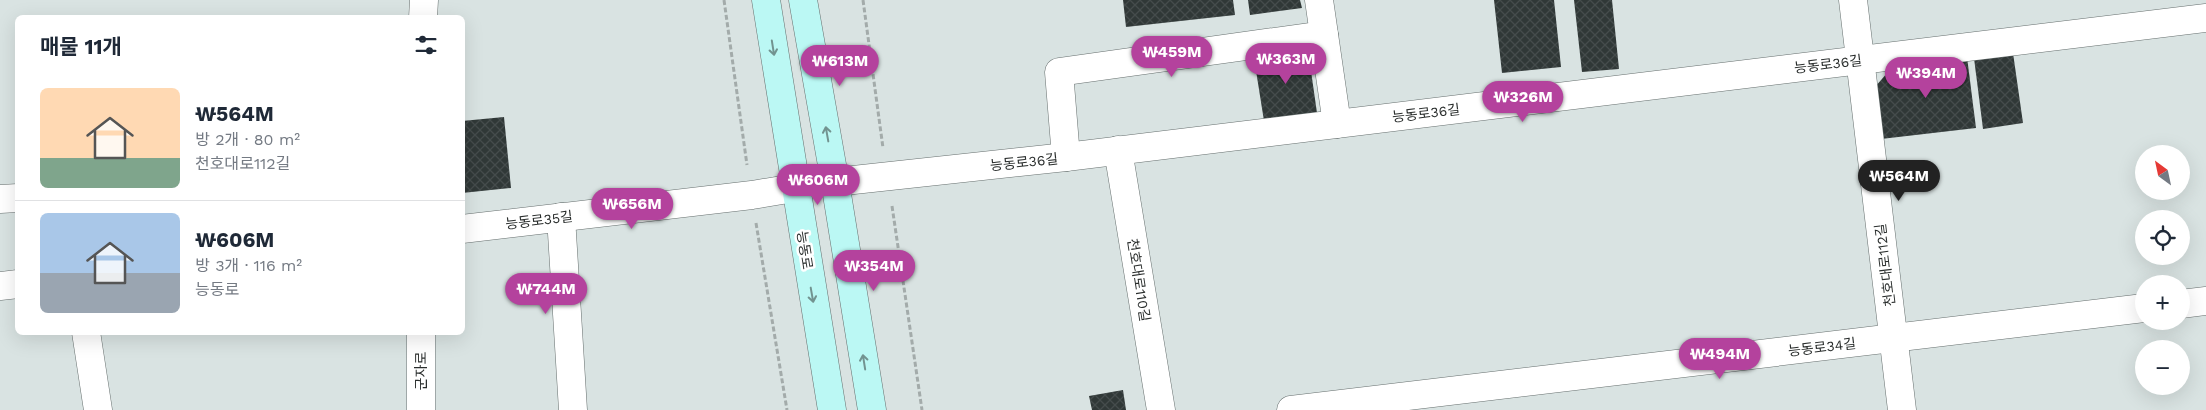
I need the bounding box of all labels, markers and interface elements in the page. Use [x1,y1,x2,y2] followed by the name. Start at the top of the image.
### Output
[412,31,440,59] icon: filters
[40,34,122,59] text: 매물 11개
[1137,36,1207,78] pin: ₩459M
[769,40,779,56] one-way arrow
[1142,42,1202,61] text: ₩459M
[1251,42,1321,85] pin: ₩363M
[805,44,875,87] pin: ₩613M
[1256,49,1316,68] text: ₩363M
[812,51,868,70] text: ₩613M
[1793,52,1863,76] street label: 능동로36길
[1891,56,1961,99] pin: ₩394M
[1896,63,1956,82] text: ₩394M
[1488,80,1558,123] pin: ₩326M
[1493,87,1553,106] text: ₩326M
[195,101,274,126] text: ₩564M
[1391,101,1461,125] street label: 능동로36길
[80,108,140,168] icon: home
[821,126,831,142] one-way arrow
[195,130,300,149] text: 방 2개 · 80 m²
[2135,145,2190,200] north arrow
[2135,145,2190,395] map controls
[989,150,1059,174] street label: 능동로36길
[195,154,290,173] text: 천호대로112길
[1864,160,1934,202] pin: ₩564M
[783,164,853,206] pin: ₩606M
[1869,166,1929,185] text: ₩564M
[788,170,848,189] text: ₩606M
[597,188,667,230] pin: ₩656M
[602,194,662,213] text: ₩656M
[504,208,574,232] street label: 능동로35길
[2135,210,2190,265] button: locate
[1872,223,1898,307] street label: 천호대로112길
[195,227,274,252] text: ₩606M
[794,230,816,270] street label: 능동로
[80,233,140,293] icon: home
[1125,237,1153,323] street label: 천호대로110길
[839,250,909,292] pin: ₩354M
[195,256,302,275] text: 방 3개 · 116 m²
[844,256,904,275] text: ₩354M
[511,272,581,315] pin: ₩744M
[2135,275,2190,330] button: +
[516,279,576,298] text: ₩744M
[195,280,239,299] text: 능동로
[808,287,818,303] one-way arrow
[1787,335,1857,359] street label: 능동로34길
[1685,338,1755,380] pin: ₩494M
[2135,340,2190,395] button: −
[1690,344,1750,363] text: ₩494M
[413,352,429,390] street label: 군자로
[859,354,869,370] one-way arrow

